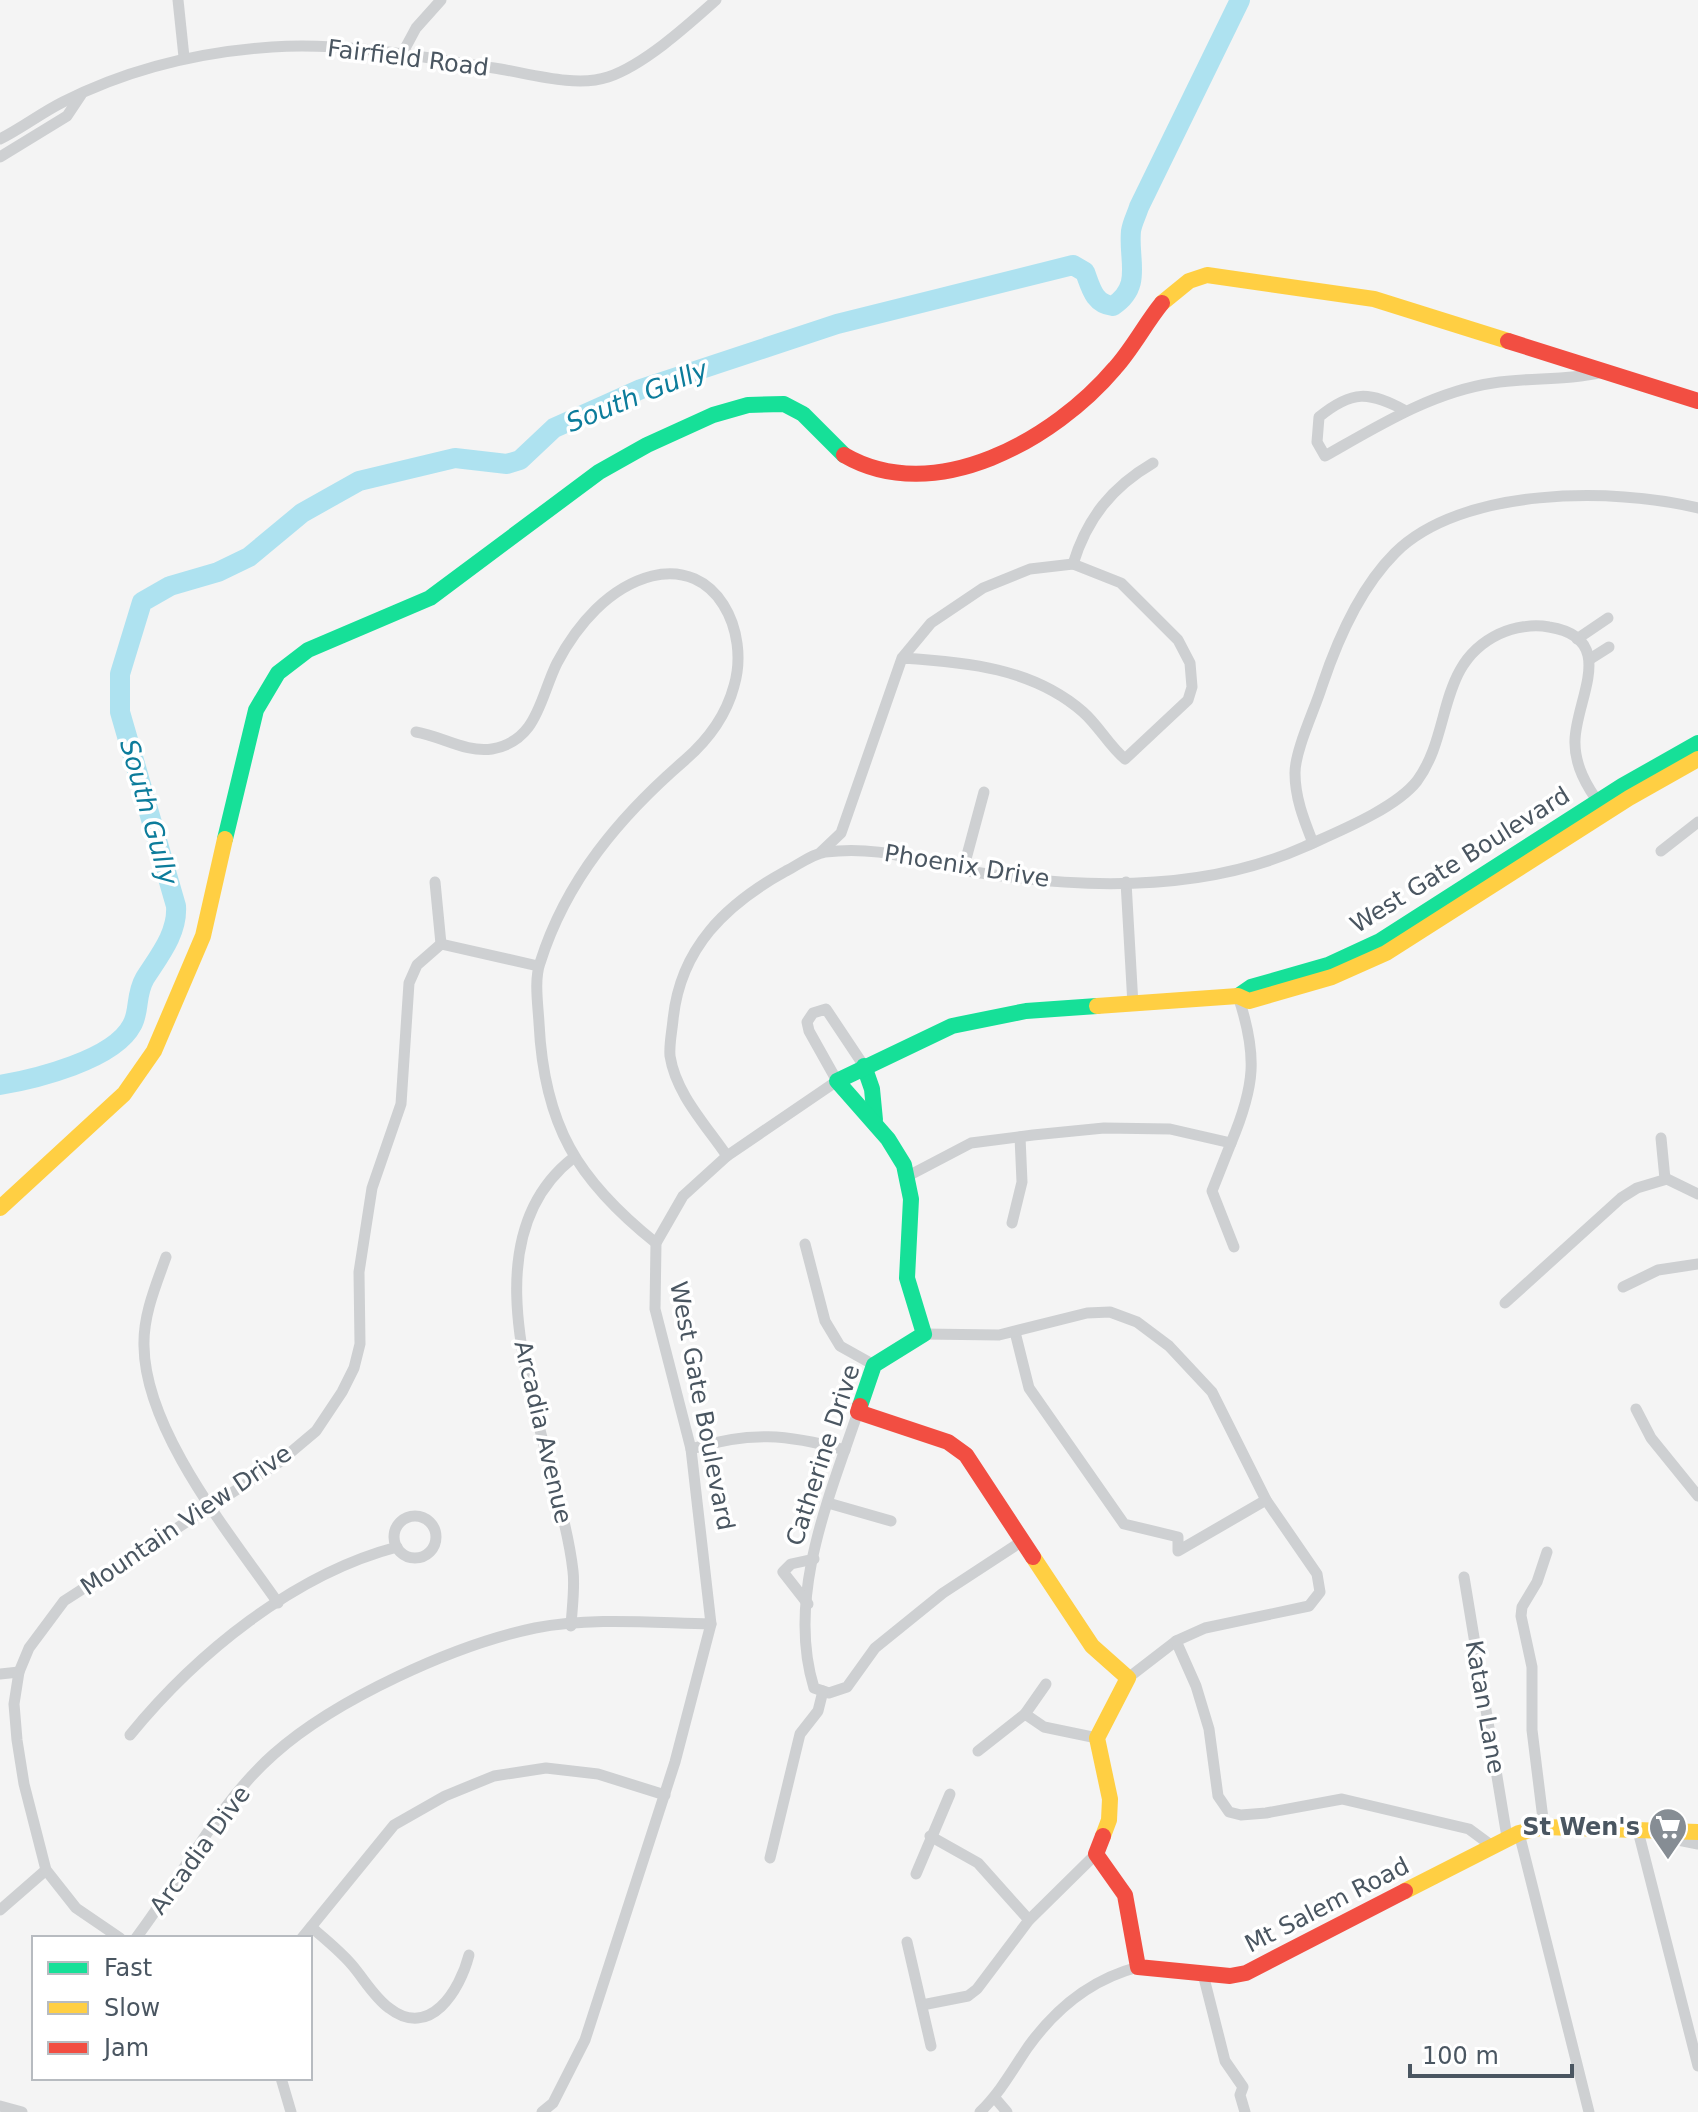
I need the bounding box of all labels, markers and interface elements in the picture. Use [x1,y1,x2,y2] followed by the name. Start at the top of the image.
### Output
[326,34,490,82] street label: Fairfield Road
[562,354,713,438] water label: South Gully
[114,736,184,889] water label: South Gully
[1345,781,1575,939] street label: West Gate Boulevard
[882,839,1052,893] street label: Phoenix Drive
[664,1279,740,1533] street label: West Gate Boulevard
[508,1338,578,1526] street label: Arcadia Avenue
[780,1361,866,1549] street label: Catherine Drive
[75,1439,297,1601] street label: Mountain View Drive
[1459,1638,1511,1776] street label: Katan Lane
[144,1780,256,1920] street label: Arcadia Dive
[1647,1806,1689,1861] supermarket icon: St Wen's
[1522,1813,1640,1841] place label: St Wen's
[1240,1852,1414,1958] street label: Mt Salem Road
[32,1936,312,2080] legend
[104,1954,152,1982] text: Fast
[104,1994,160,2022] text: Slow
[1410,2028,1572,2078] scale bar
[102,2034,149,2062] text: Jam
[1422,2042,1499,2070] text: 100 m

